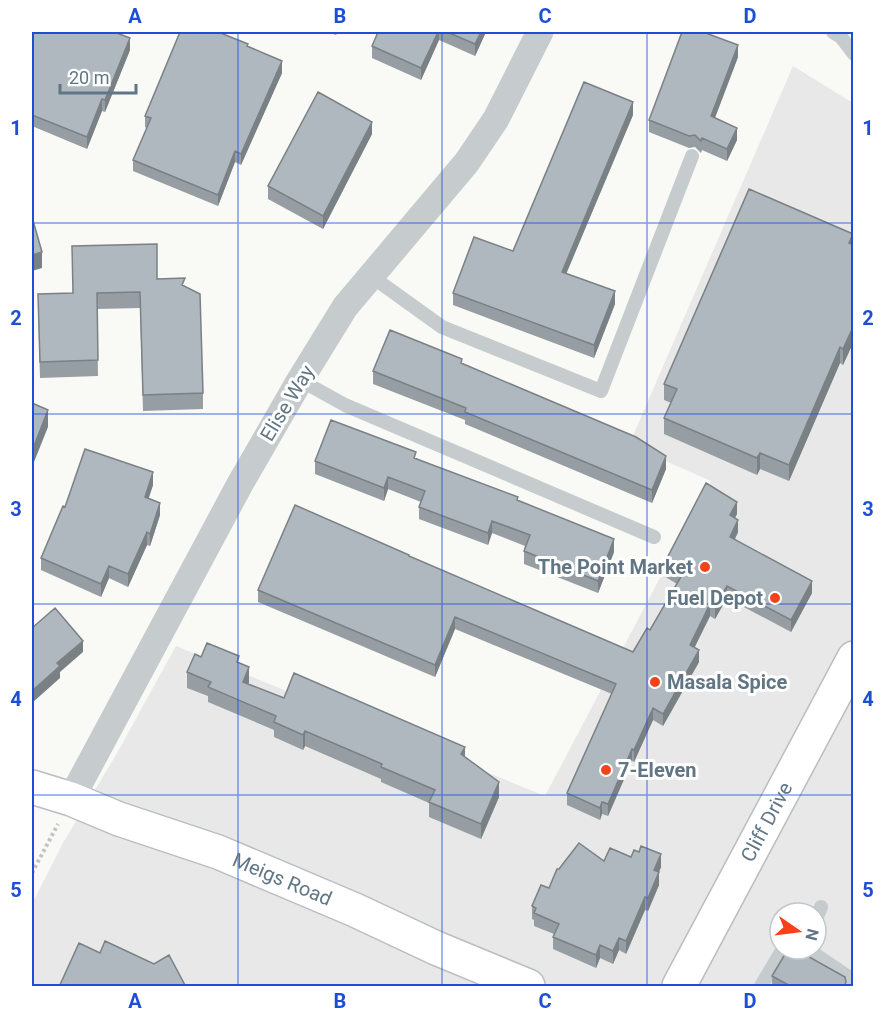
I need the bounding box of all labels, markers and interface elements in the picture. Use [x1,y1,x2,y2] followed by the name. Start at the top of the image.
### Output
[128,4,142,28] text: A
[334,4,346,28] text: B
[538,4,552,28] text: C
[744,4,757,28] text: D
[60,57,136,95] scale bar
[69,67,109,88] text: 20 m
[10,116,22,140] text: 1
[862,116,874,140] text: 1
[10,306,22,330] text: 2
[862,306,874,330] text: 2
[255,360,319,445] street label: Elise Way
[10,497,22,521] text: 3
[862,497,874,521] text: 3
[538,555,693,579] place label: The Point Market
[698,560,712,574] marker: The Point Market
[667,586,763,610] place label: Fuel Depot
[768,591,782,605] marker: Fuel Depot
[667,670,787,694] place label: Masala Spice
[648,675,662,689] marker: Masala Spice
[10,687,22,711] text: 4
[862,687,874,711] text: 4
[618,758,697,782] place label: 7-Eleven
[599,763,613,777] marker: 7-Eleven
[736,778,798,866] street label: Cliff Drive
[229,848,336,911] street label: Meigs Road
[10,878,22,902] text: 5
[862,878,874,902] text: 5
[768,901,828,961] north arrow
[801,927,823,942] text: N
[128,989,142,1013] text: A
[334,989,346,1013] text: B
[538,989,552,1013] text: C
[744,989,757,1013] text: D

